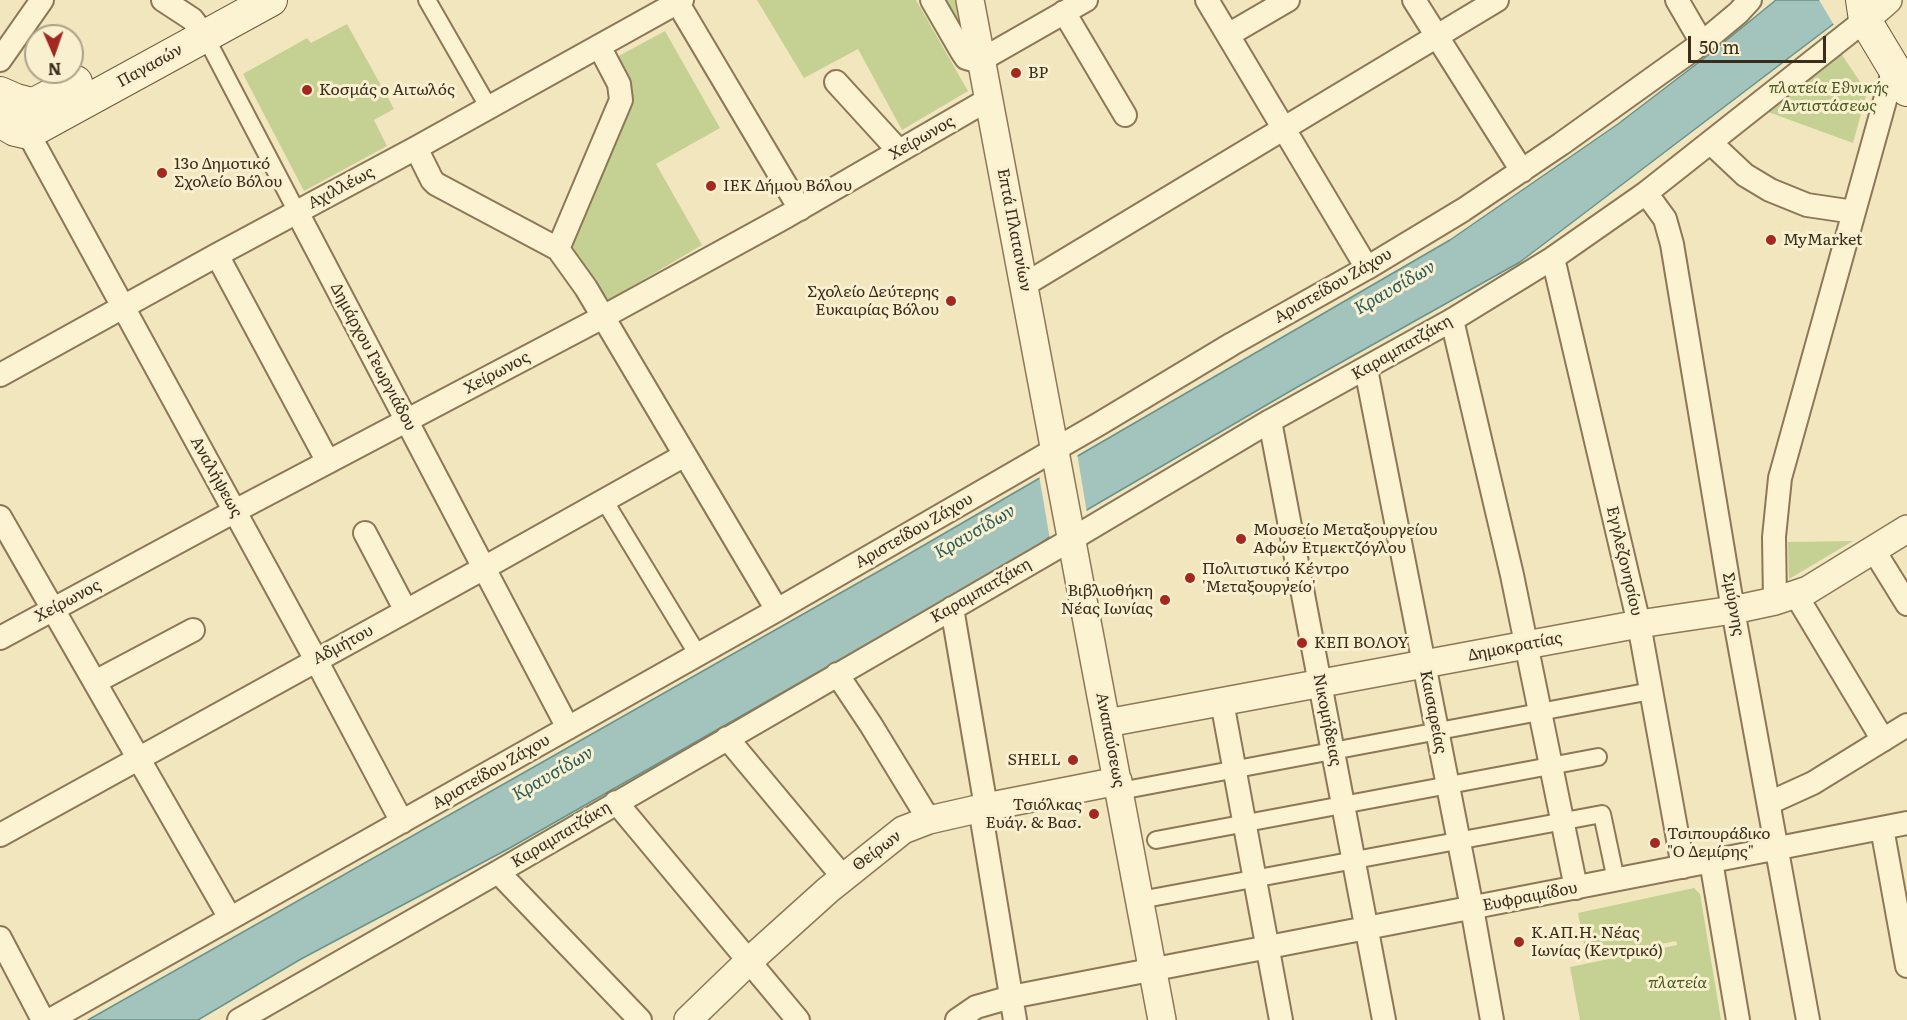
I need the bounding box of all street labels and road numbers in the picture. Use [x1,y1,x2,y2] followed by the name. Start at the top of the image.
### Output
[114,40,186,92] street label: Παγασών
[886,112,958,164] street label: Χείρωνος
[305,163,377,213] street label: Αχιλλέως
[993,167,1035,293] street label: Επτά Πλατανίων
[1271,245,1395,327] street label: Αριστείδου Ζάχου
[326,280,420,434] street label: Δημάρχου Γεωργιάδου
[1348,312,1456,384] street label: Καραμπατζάκη
[461,348,533,398] street label: Χείρωνος
[186,433,246,521] street label: Αναλήψεως
[852,490,976,572] street label: Αριστείδου Ζάχου
[1602,504,1646,618] street label: Εγγλεζονησίου
[927,555,1035,627] street label: Καραμπατζάκη
[1718,571,1748,637] street label: Σμύρνης
[32,576,104,626] street label: Χείρωνος
[310,621,376,669] street label: Αδμήτου
[1466,628,1564,666] street label: Δημοκρατίας
[1416,669,1450,755] street label: Καισαρείας
[1309,672,1345,768] street label: Νικομήδειας
[1091,691,1129,789] street label: Αναπαύσεως
[429,731,553,813] street label: Αριστείδου Ζάχου
[508,798,614,872] street label: Καραμπατζάκη
[849,827,905,875] street label: Θείρων
[1481,878,1579,916] street label: Ευφραιμίδου

